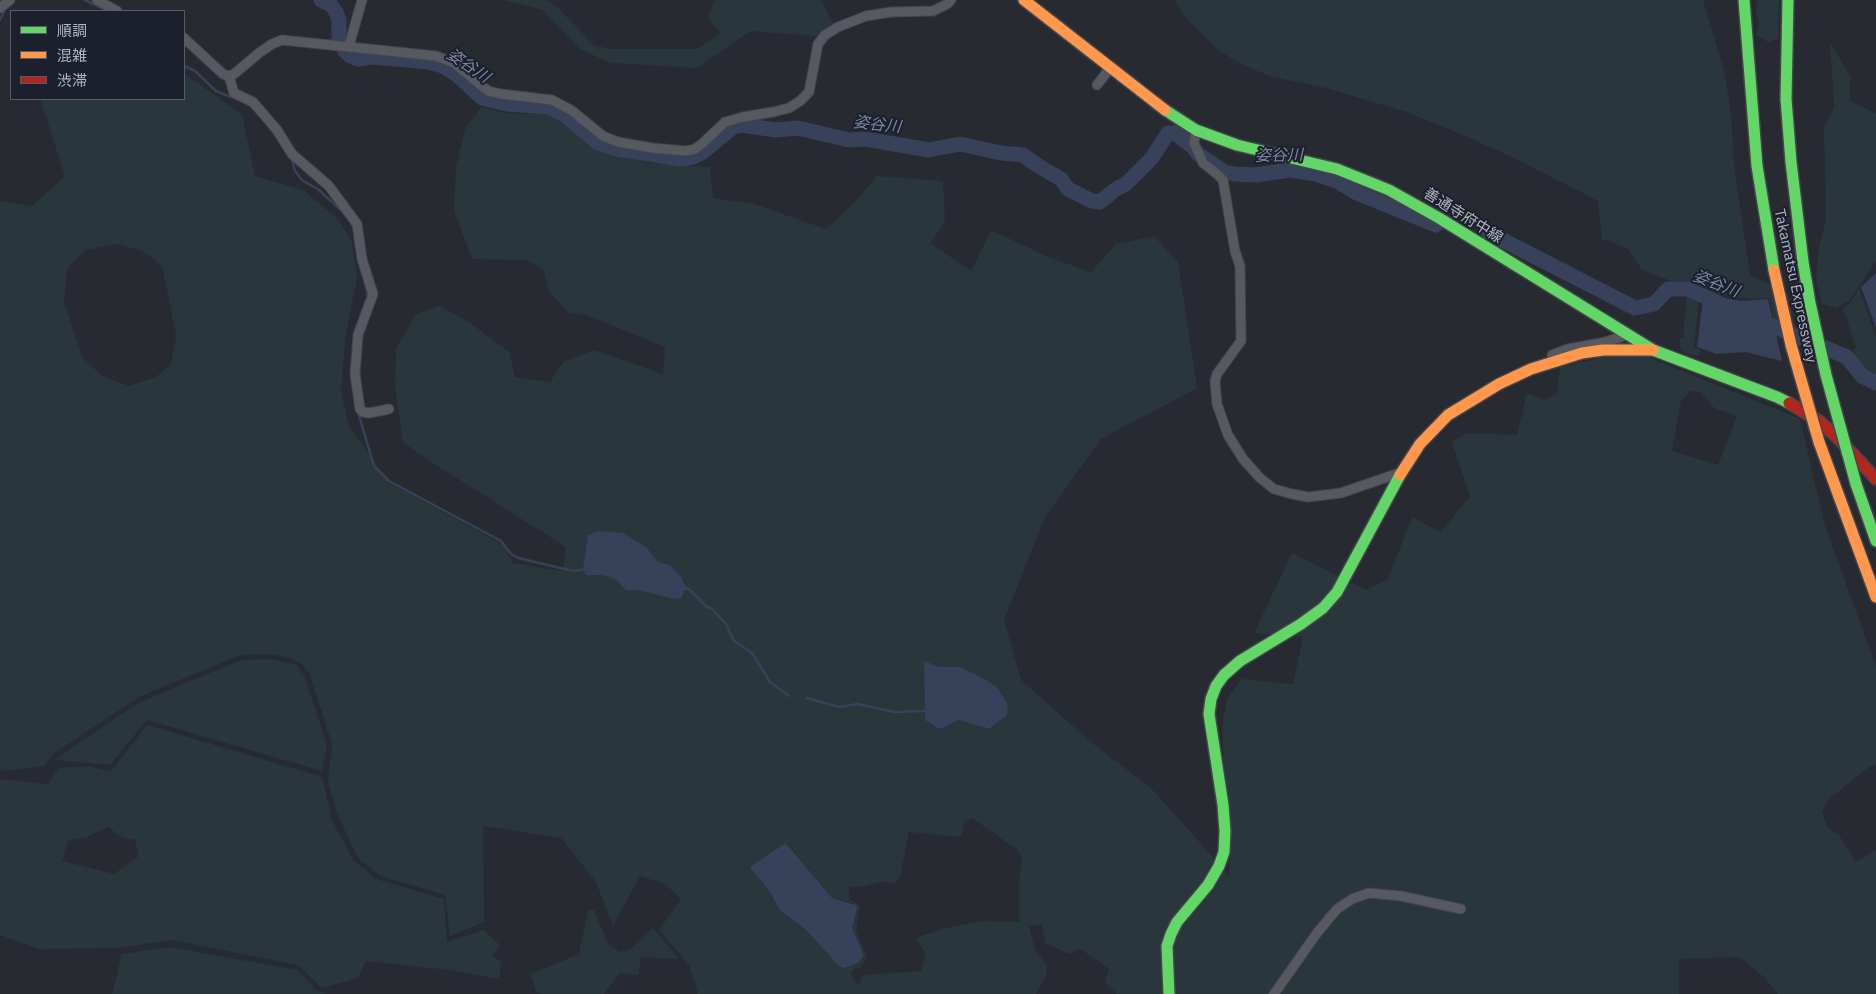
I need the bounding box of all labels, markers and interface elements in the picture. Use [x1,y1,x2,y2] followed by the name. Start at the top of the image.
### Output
[10,10,185,100] legend
[57,21,87,40] text: 順調
[443,45,493,87] water label: 姿谷川
[57,46,87,65] text: 混雑
[57,71,87,90] text: 渋滞
[852,113,902,137] water label: 姿谷川
[1255,146,1303,166] water label: 姿谷川
[1420,185,1506,247] street label: 善通寺府中線
[1770,207,1820,365] street label: Takamatsu Expressway
[1690,266,1742,302] water label: 姿谷川

